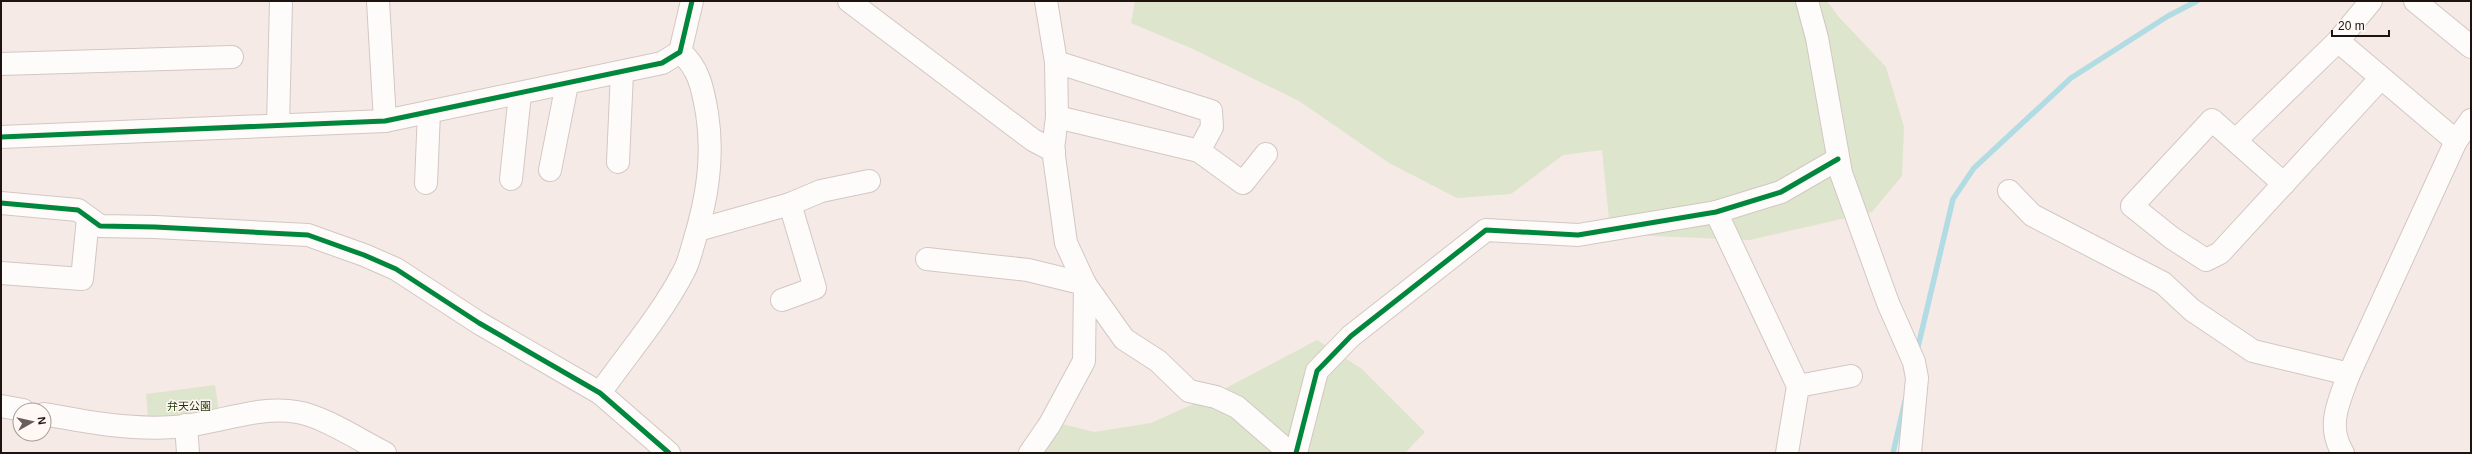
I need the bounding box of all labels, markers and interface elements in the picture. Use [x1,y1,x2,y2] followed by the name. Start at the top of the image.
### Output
[2332,12,2389,38] scale bar
[2338,19,2365,33] text: 20 m
[167,400,211,412] park label: 弁天公園
[12,402,52,442] north arrow
[35,416,48,425] text: N

